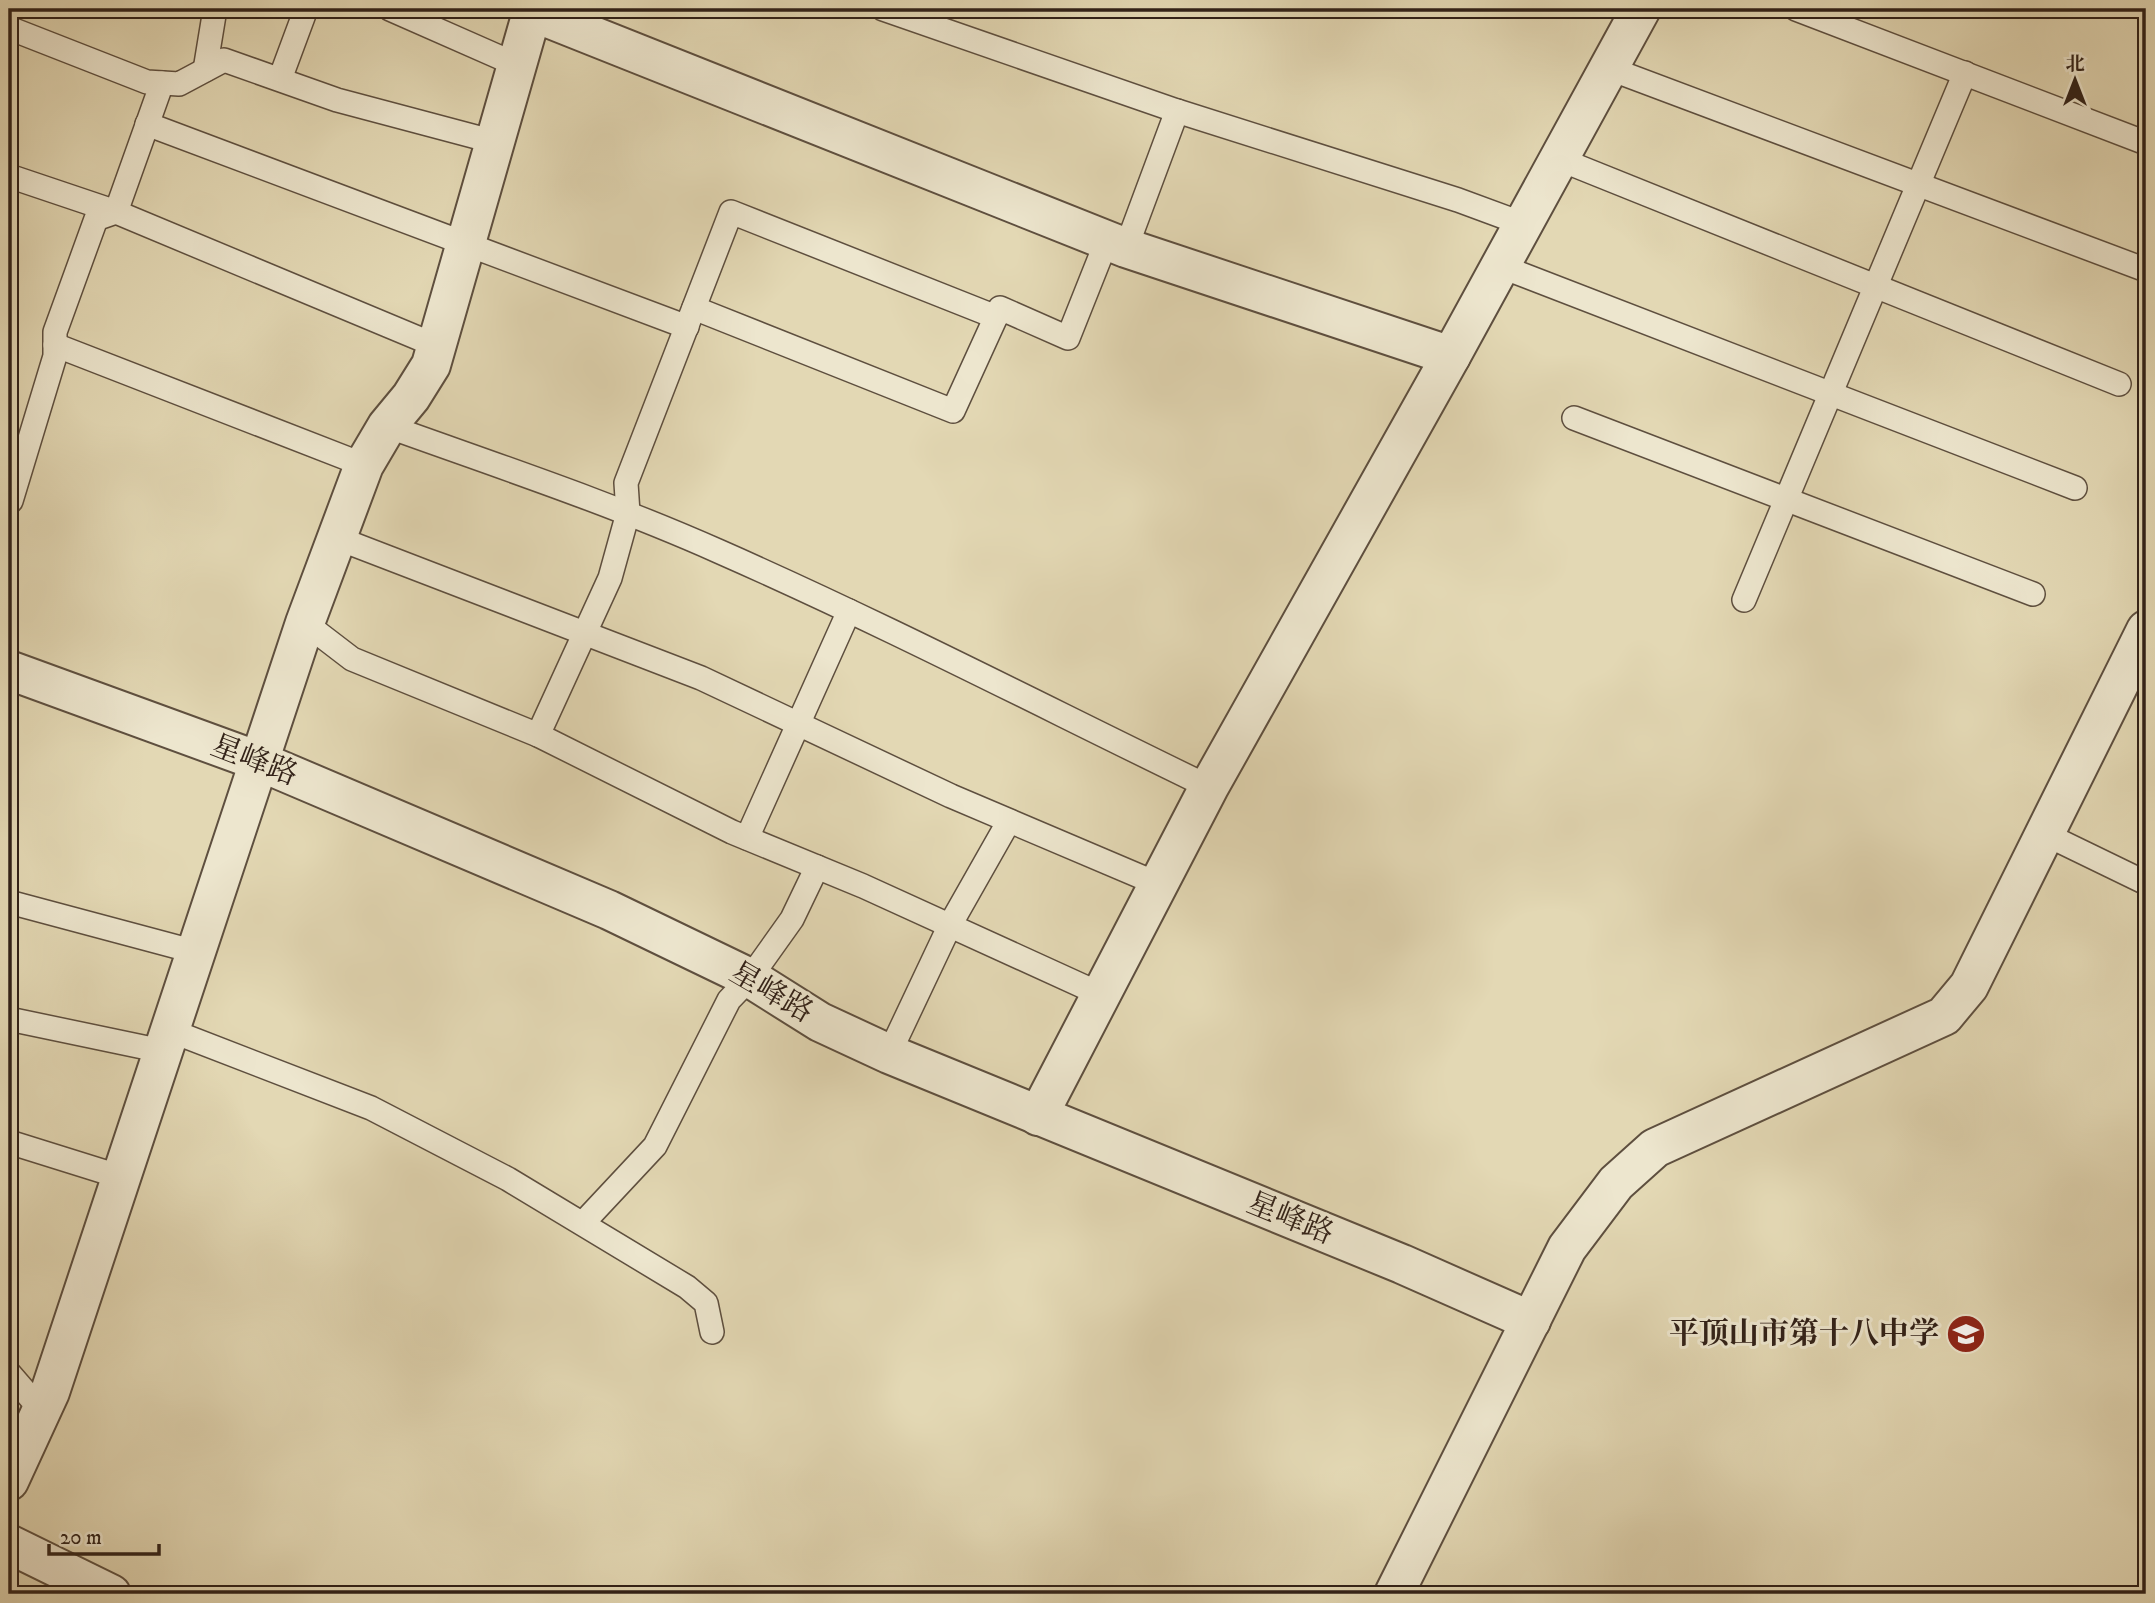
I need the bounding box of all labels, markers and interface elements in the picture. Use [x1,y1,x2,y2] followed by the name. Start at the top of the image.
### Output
[2039,46,2110,116] north arrow
[2065,53,2085,76] text: 北
[205,728,303,794] street label: 星峰路
[723,954,819,1032] street label: 星峰路
[1241,1185,1339,1253] street label: 星峰路
[1945,1313,1987,1355] school or university icon: 平顶山市第十八中学
[1669,1316,1939,1353] place label: 平顶山市第十八中学
[49,1512,159,1556] scale bar
[60,1525,102,1551] text: 20 m

